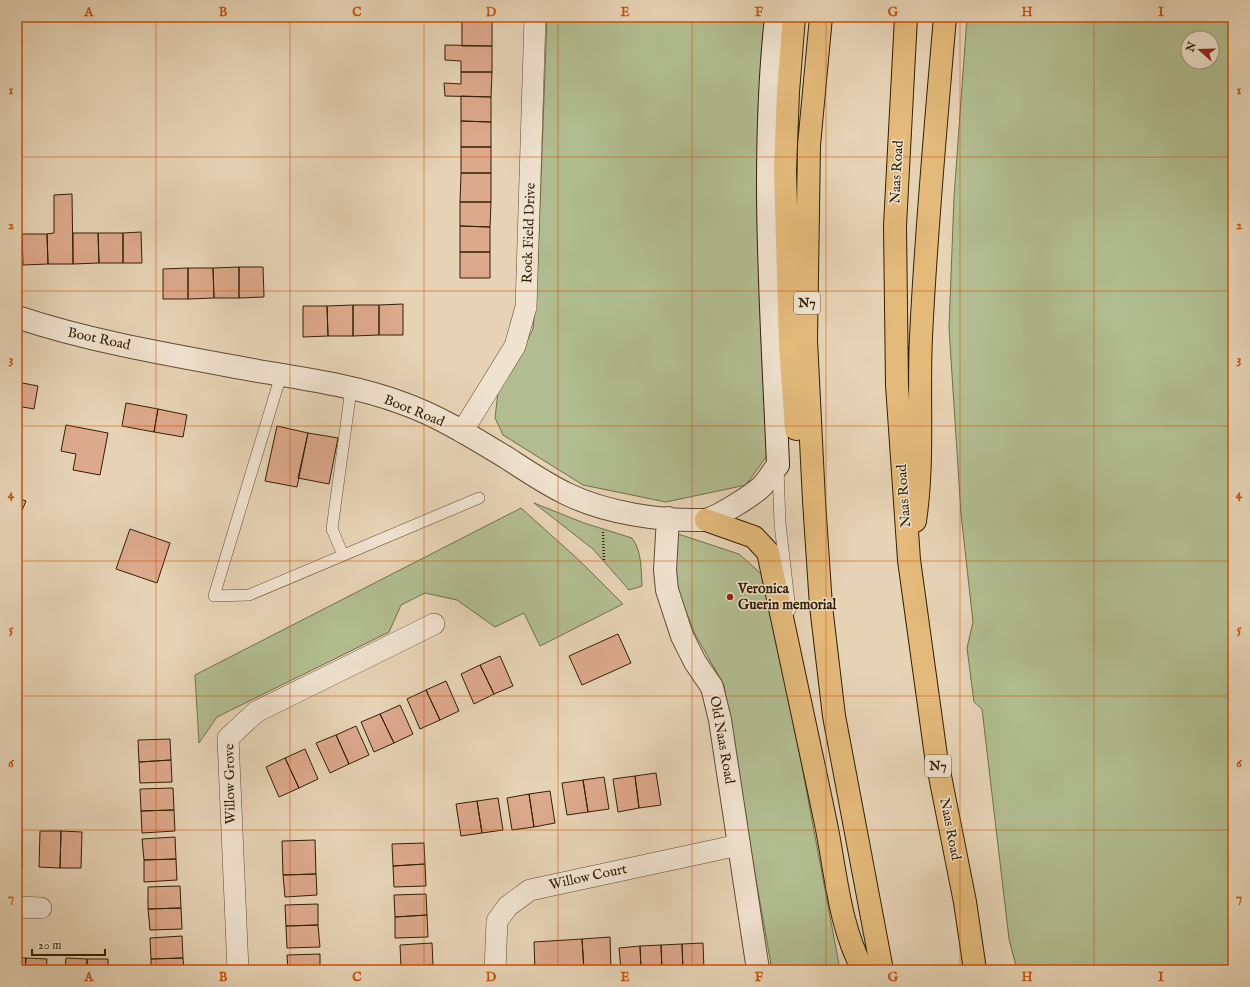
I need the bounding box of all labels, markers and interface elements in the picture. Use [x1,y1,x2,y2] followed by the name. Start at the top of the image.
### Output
[84,4,95,21] text: A
[219,4,228,21] text: B
[352,4,362,21] text: C
[486,4,497,21] text: D
[620,4,630,21] text: E
[755,4,764,21] text: F
[888,4,899,21] text: G
[1021,4,1033,21] text: H
[1158,4,1164,21] text: I
[1180,30,1220,70] north arrow
[1183,40,1200,55] text: N
[9,82,14,99] text: 1
[1237,82,1242,99] text: 1
[886,139,908,204] street label: Naas Road
[518,182,540,284] street label: Rock Field Drive
[8,217,14,234] text: 2
[1236,217,1242,234] text: 2
[794,292,820,314] road number: N7
[66,324,133,355] street label: Boot Road
[9,351,14,368] text: 3
[1237,351,1242,368] text: 3
[381,391,447,432] street label: Boot Road
[893,463,915,528] street label: Naas Road
[8,486,15,503] text: 4
[1236,486,1243,503] text: 4
[737,580,838,614] place label: Veronica Guerin memorial
[725,592,735,602] marker: Veronica Guerin memorial
[9,621,14,638] text: 5
[1237,621,1242,638] text: 5
[705,694,739,786] street label: Old Naas Road
[220,743,240,824] street label: Willow Grove
[8,755,14,772] text: 6
[925,755,951,777] road number: N7
[1236,755,1242,772] text: 6
[935,796,965,862] street label: Naas Road
[547,860,629,894] street label: Willow Court
[8,890,14,907] text: 7
[1236,890,1242,907] text: 7
[32,931,105,957] scale bar
[38,938,61,953] text: 20 m
[84,969,95,986] text: A
[219,969,228,986] text: B
[352,969,362,986] text: C
[486,969,497,986] text: D
[620,969,630,986] text: E
[755,969,764,986] text: F
[888,969,899,986] text: G
[1021,969,1033,986] text: H
[1158,969,1164,986] text: I

